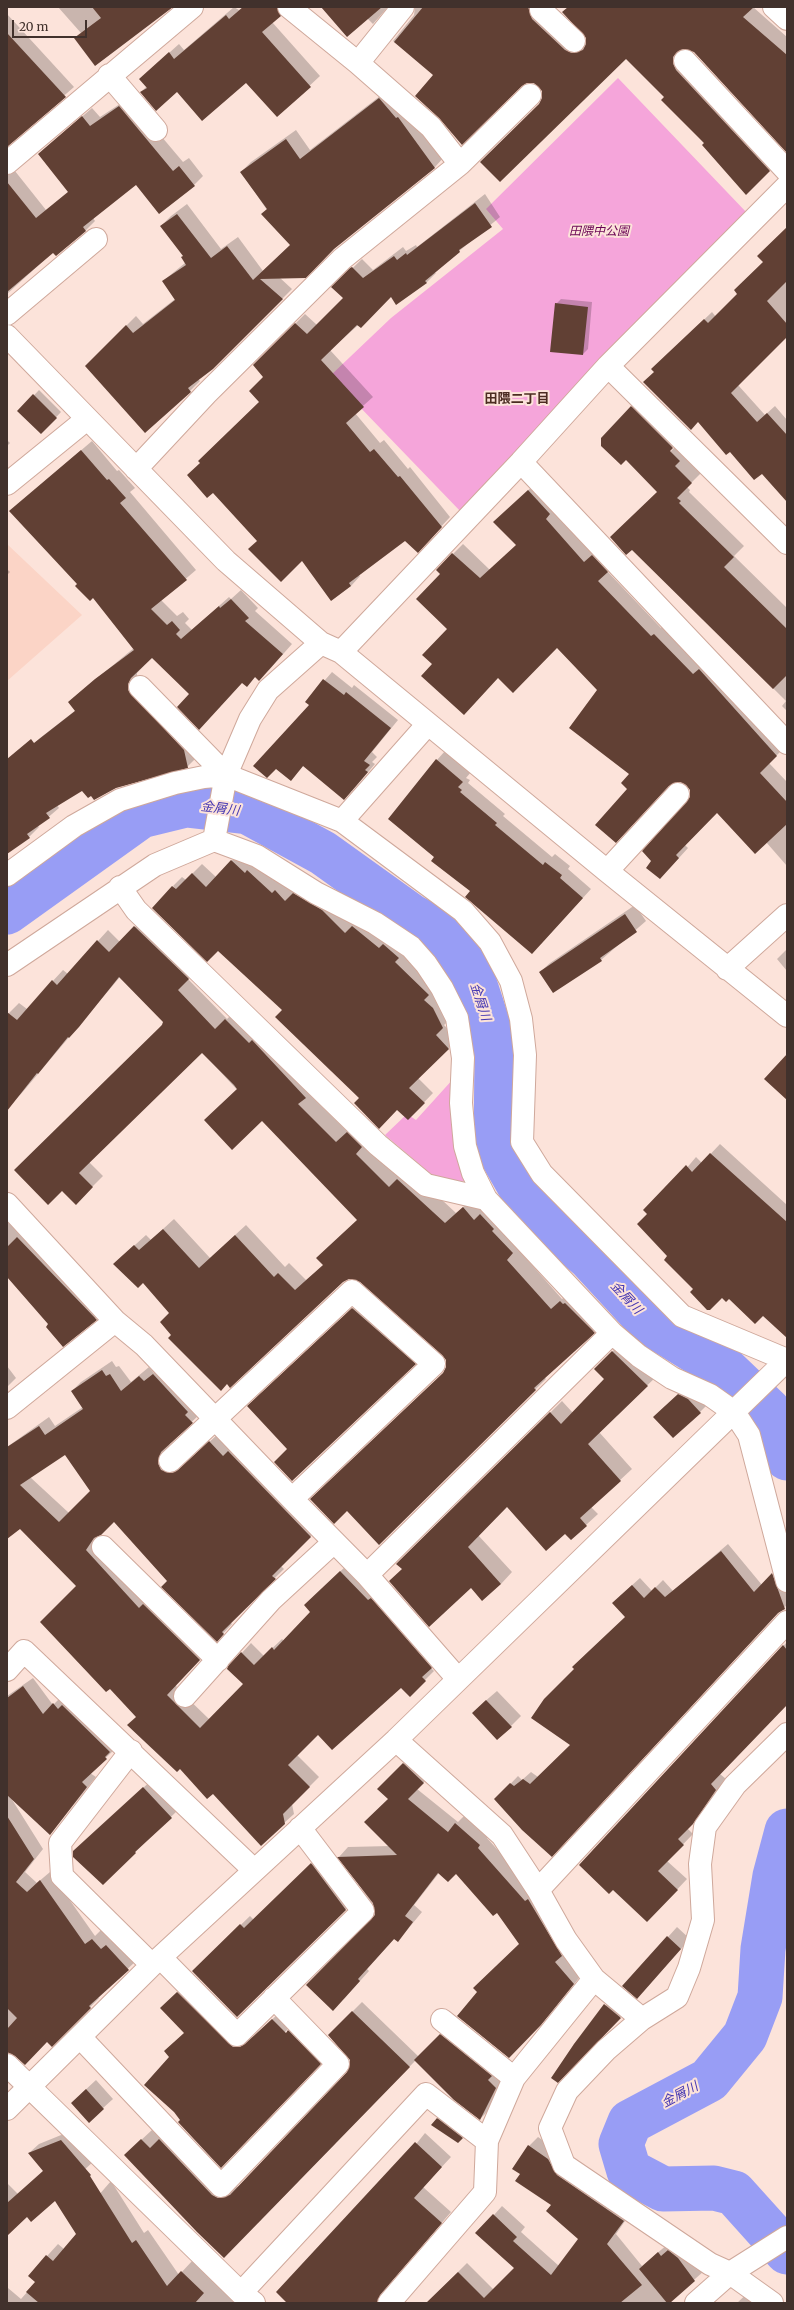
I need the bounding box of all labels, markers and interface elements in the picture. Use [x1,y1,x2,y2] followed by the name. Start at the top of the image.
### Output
[14,12,89,38] scale bar
[19,19,48,34] text: 20 m
[569,225,629,239] park label: 田隈中公園
[485,391,549,407] district label: 田隈二丁目
[200,799,240,819] water label: 金屑川
[467,981,493,1023] water label: 金屑川
[607,1278,645,1318] water label: 金屑川
[659,2079,701,2111] water label: 金屑川

